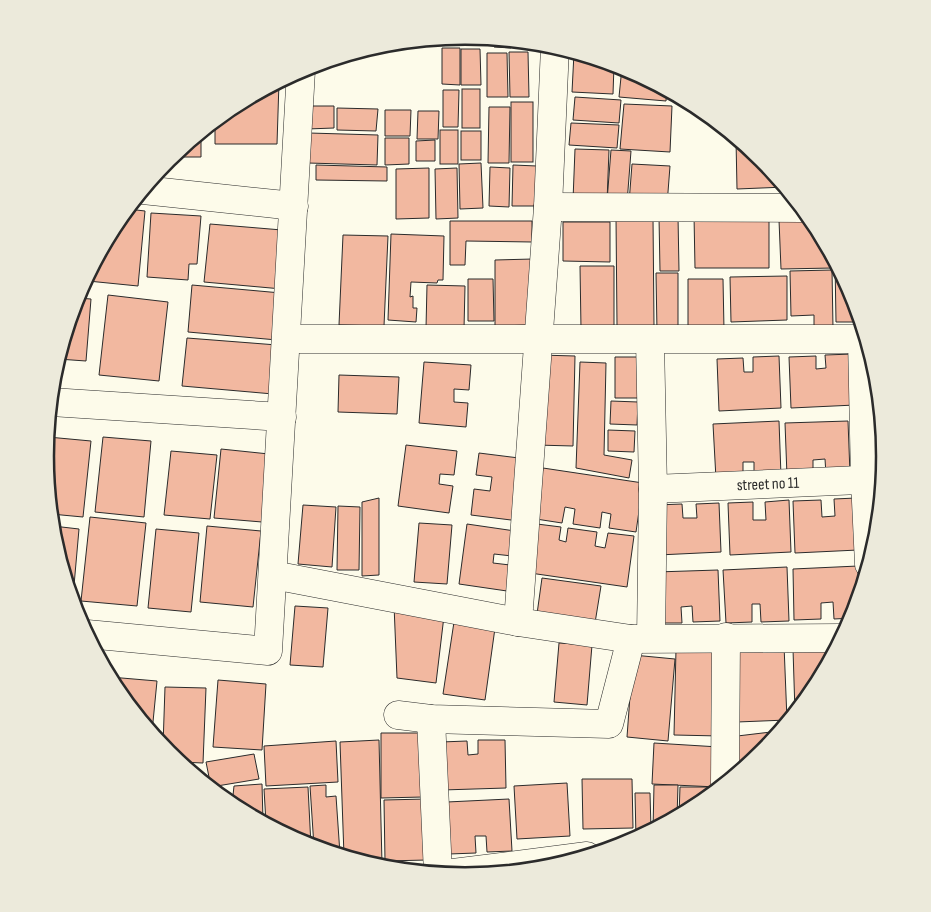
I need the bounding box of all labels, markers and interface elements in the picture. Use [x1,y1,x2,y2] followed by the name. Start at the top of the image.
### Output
[736,473,800,495] street label: street no 11

